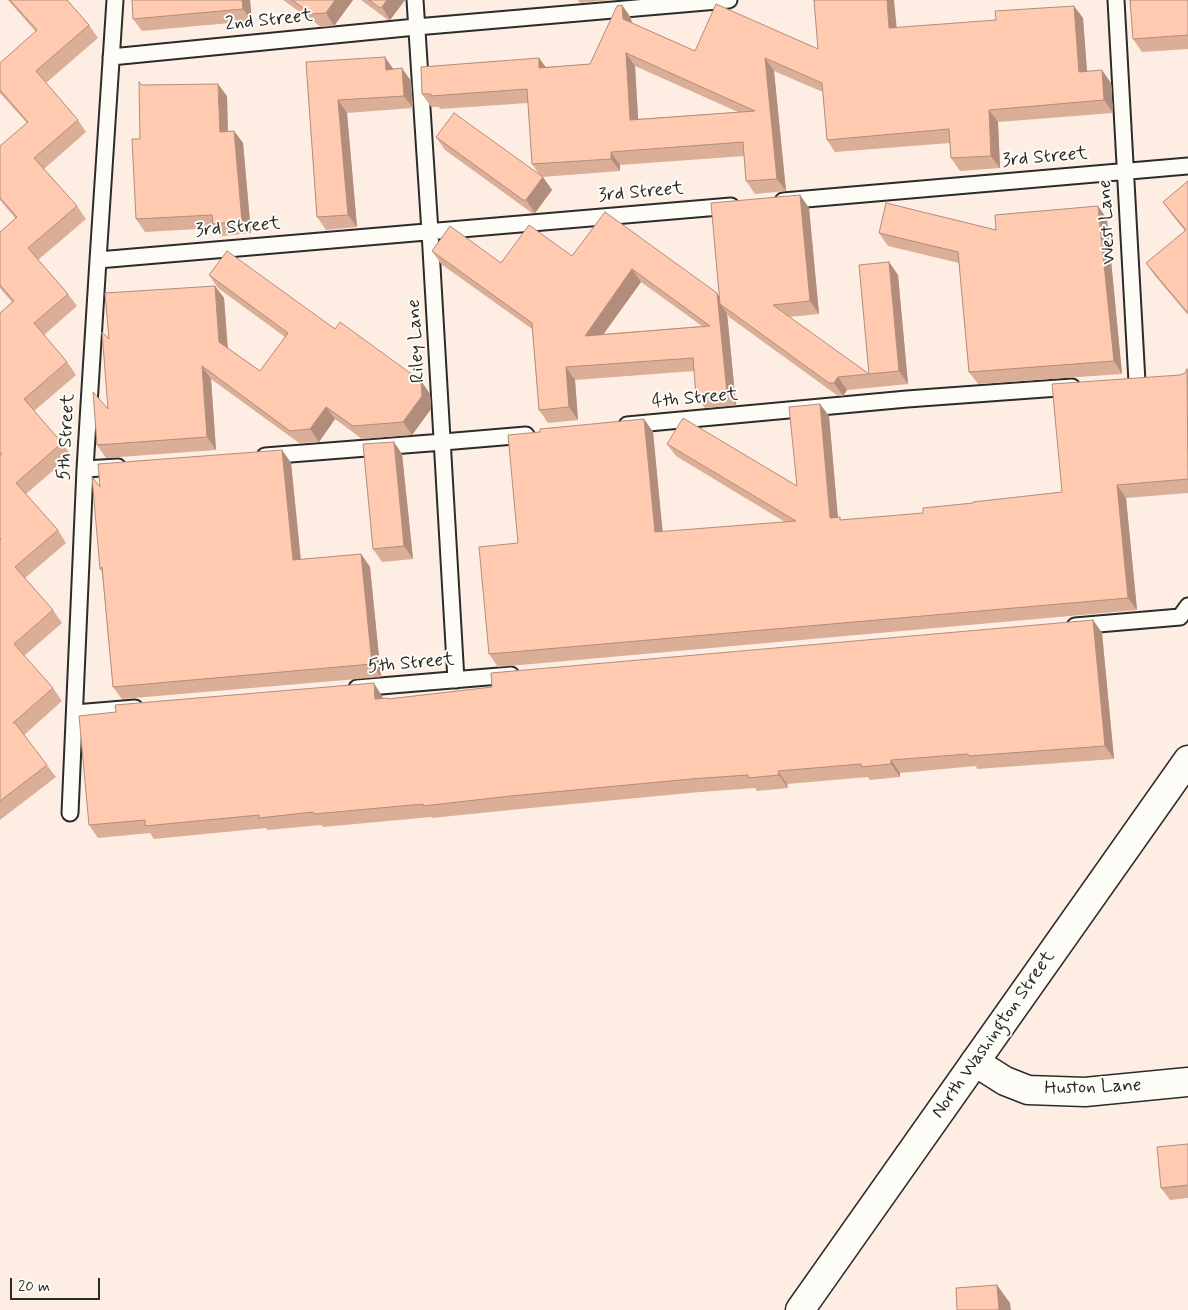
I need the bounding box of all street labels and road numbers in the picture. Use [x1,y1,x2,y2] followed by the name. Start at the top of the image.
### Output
[224,5,314,37] street label: 2nd Street
[1002,143,1088,173] street label: 3rd Street
[598,178,684,208] street label: 3rd Street
[1094,179,1122,265] street label: West Lane
[195,213,281,243] street label: 3rd Street
[403,299,431,383] street label: Riley Lane
[651,384,739,414] street label: 4th Street
[53,393,81,481] street label: 5th Street
[367,649,455,679] street label: 5th Street
[927,947,1061,1123] street label: North Washington Street
[1044,1075,1142,1101] street label: Huston Lane

